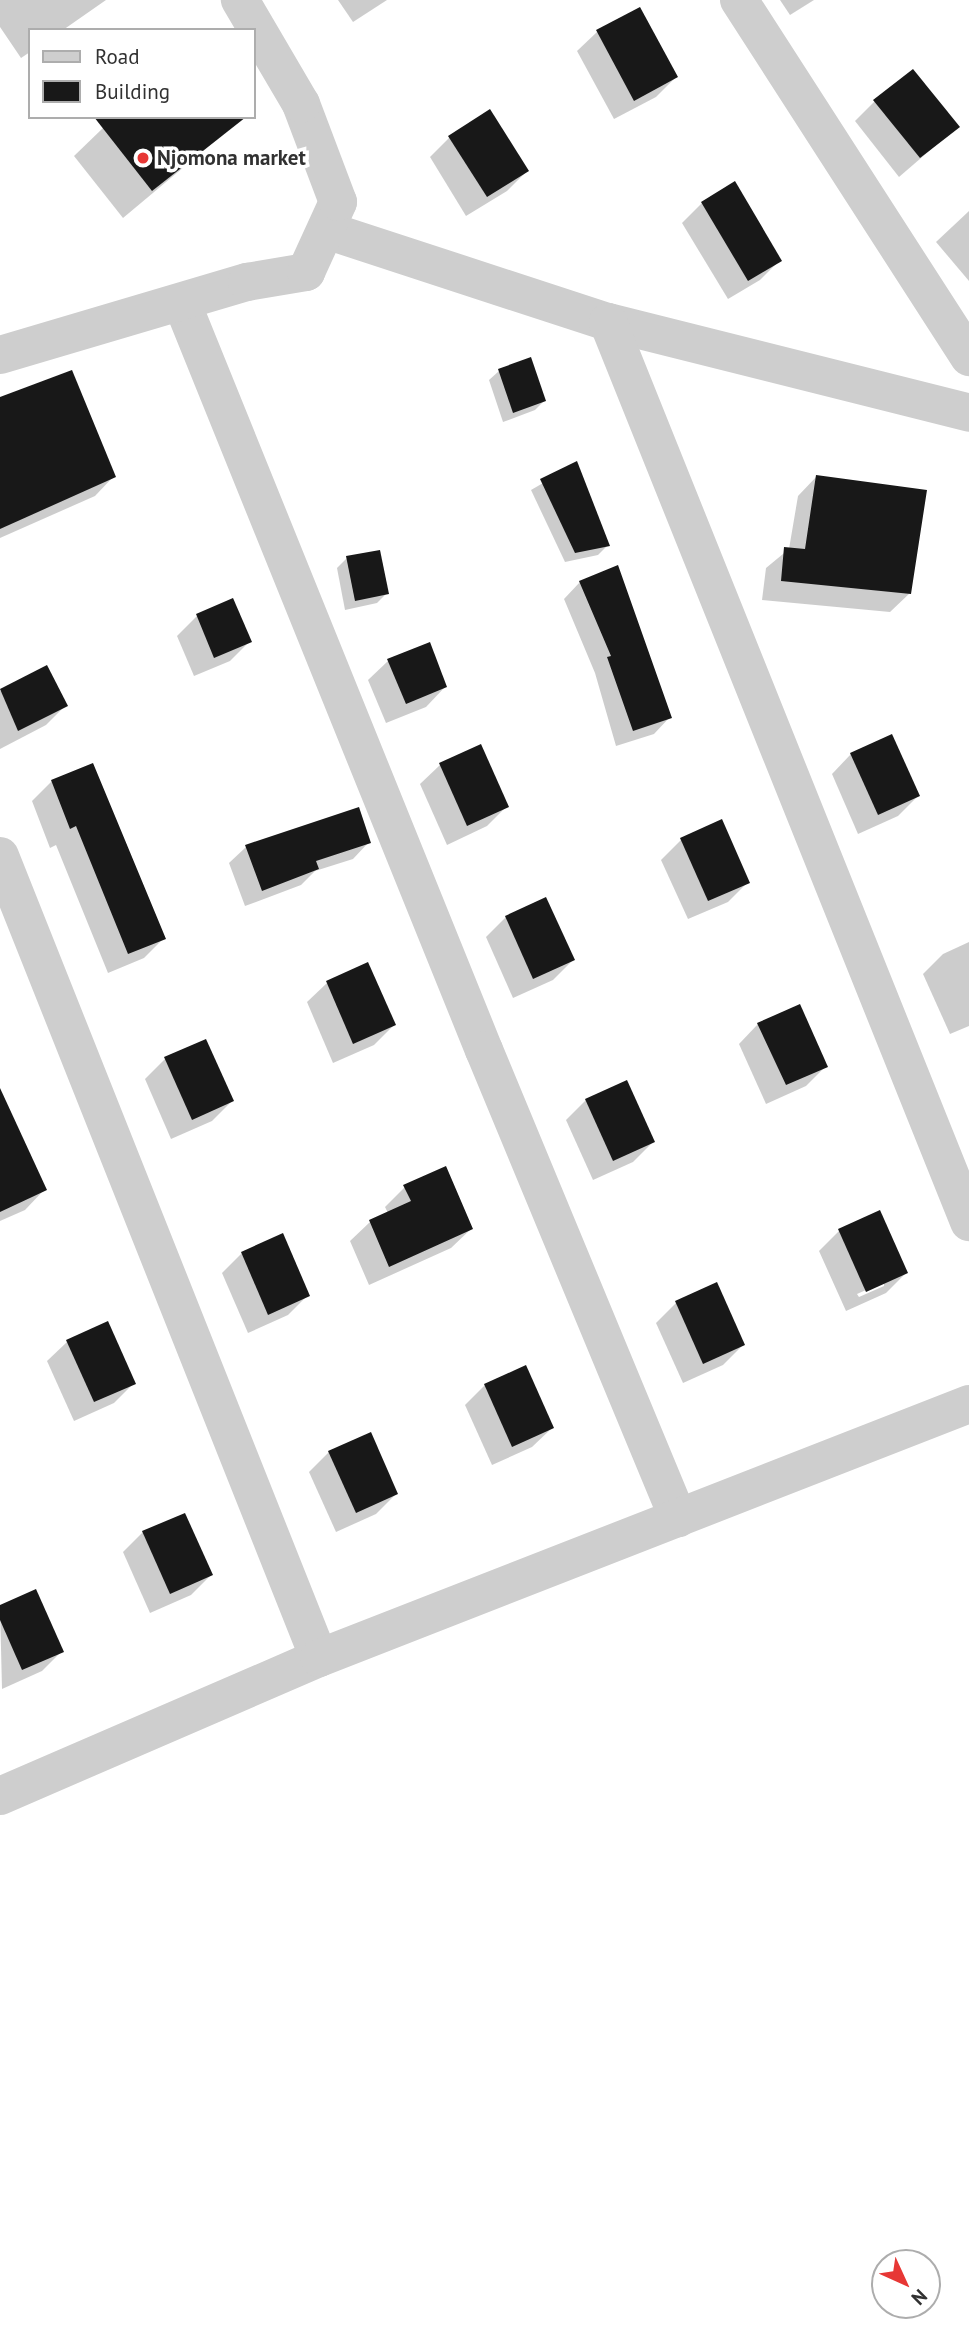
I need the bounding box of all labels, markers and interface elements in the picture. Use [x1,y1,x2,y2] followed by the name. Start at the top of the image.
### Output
[28,28,256,119] legend
[95,43,139,70] text: Road
[95,78,170,105] text: Building
[157,145,306,171] place label: Njomona market
[135,150,151,166] marker: Njomona market
[871,2249,941,2319] north arrow
[907,2285,932,2310] text: N

